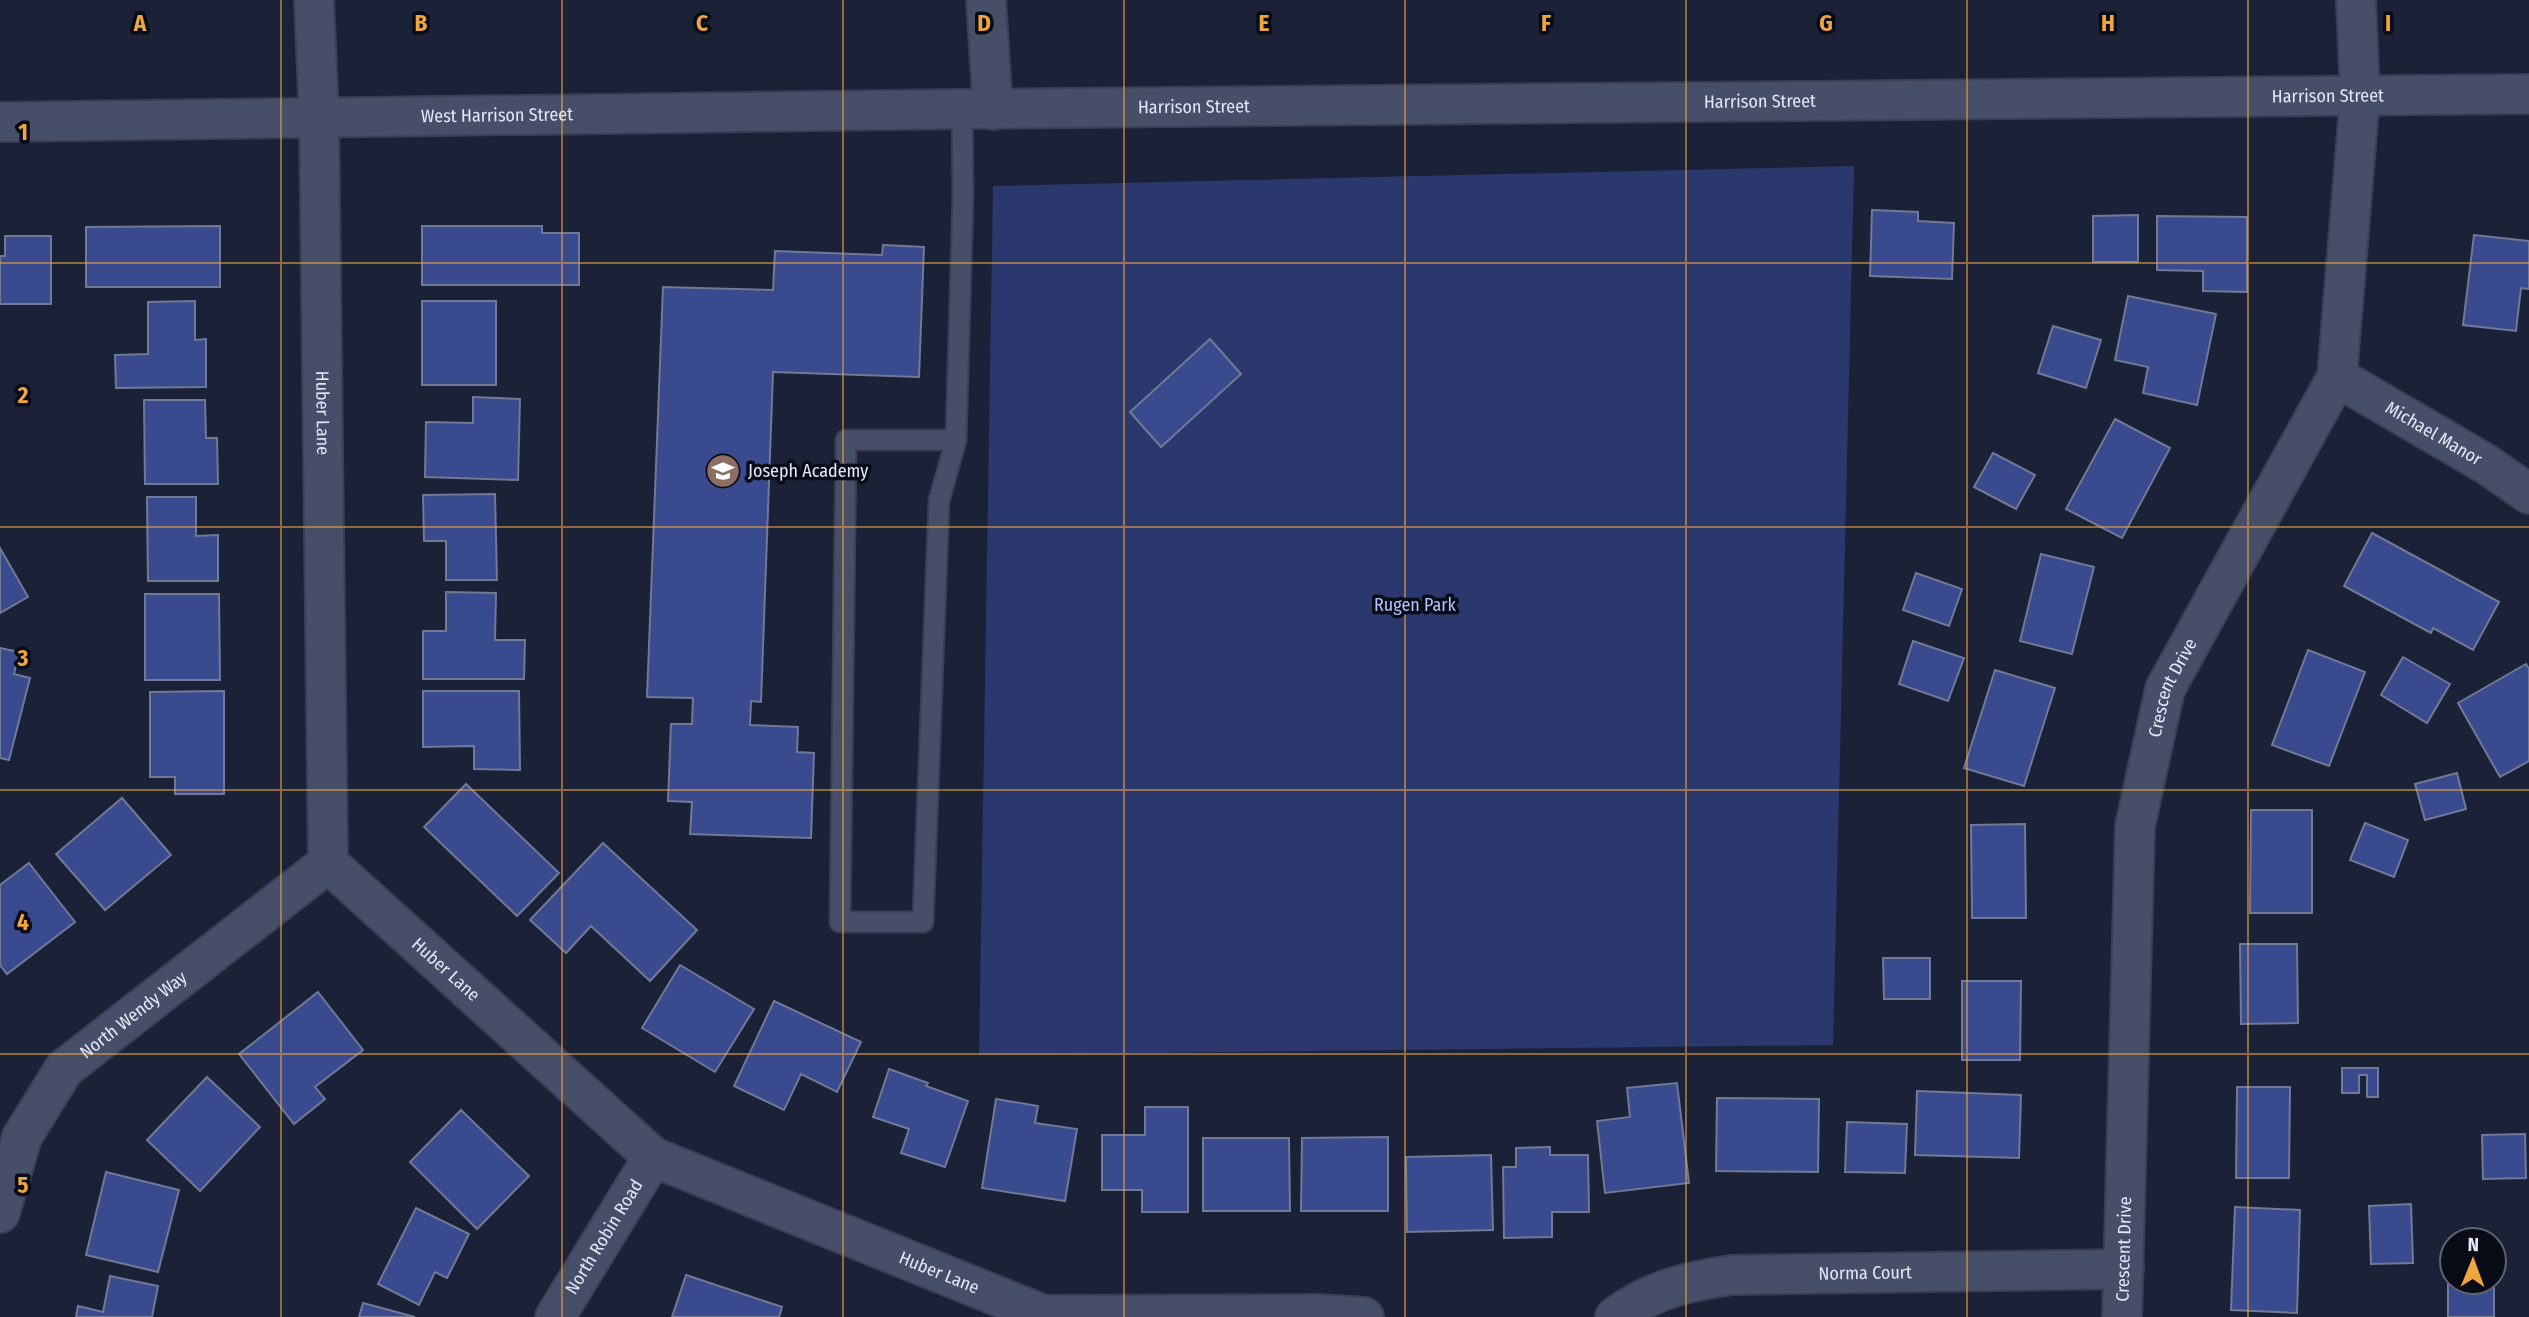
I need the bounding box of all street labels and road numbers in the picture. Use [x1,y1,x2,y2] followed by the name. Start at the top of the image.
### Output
[2272,84,2384,107] street label: Harrison Street
[1704,90,1816,113] street label: Harrison Street
[1138,95,1250,118] street label: Harrison Street
[421,103,573,127] street label: West Harrison Street
[311,371,334,455] street label: Huber Lane
[2381,397,2487,471] street label: Michael Manor
[2144,634,2202,739] street label: Crescent Drive
[407,933,485,1006] street label: Huber Lane
[76,966,191,1063] street label: North Wendy Way
[561,1175,648,1298] street label: North Robin Road
[2111,1196,2136,1302] street label: Crescent Drive
[896,1247,982,1299] street label: Huber Lane
[1818,1261,1912,1285] street label: Norma Court

